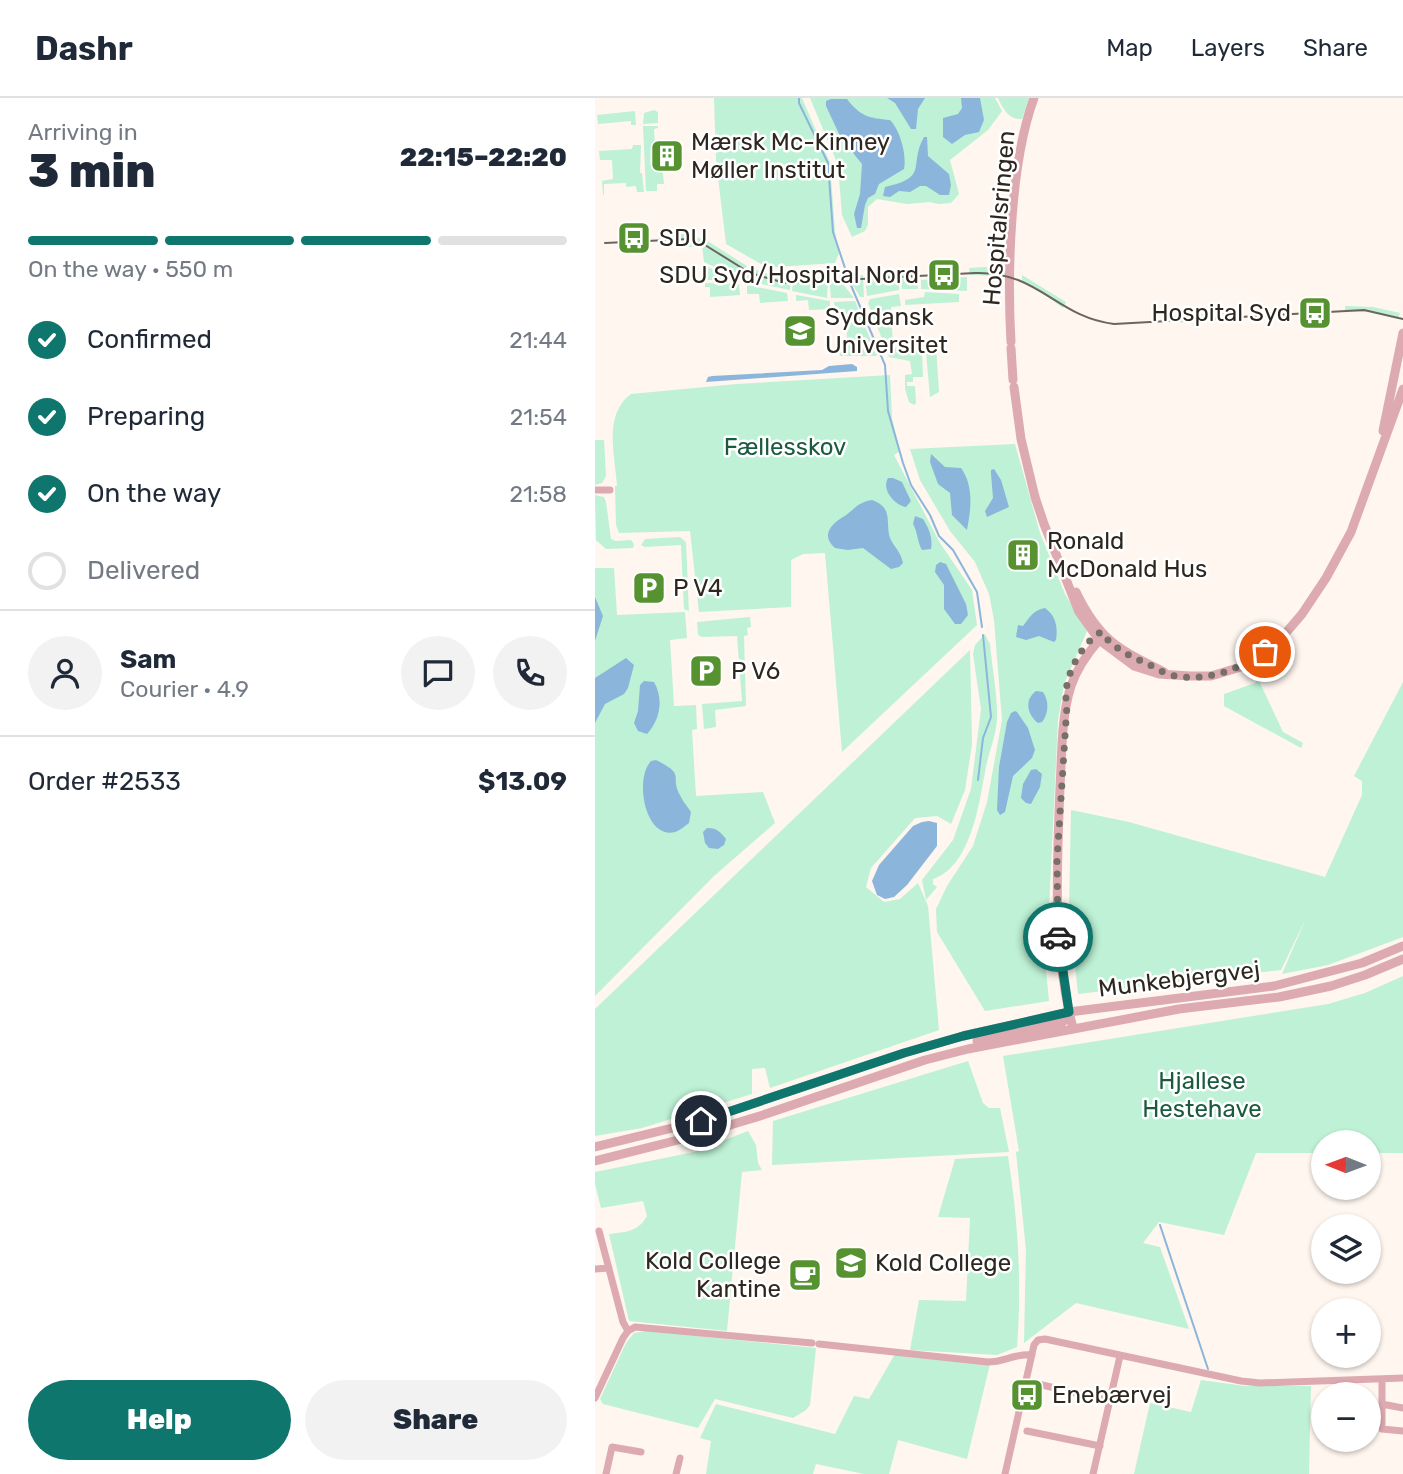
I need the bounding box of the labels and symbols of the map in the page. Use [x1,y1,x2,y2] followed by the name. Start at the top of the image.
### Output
[691,128,890,184] place label: Mærsk Mc-Kinney Møller Institut
[977,129,1021,307] street label: Hospitalsringen
[648,137,686,175] building icon: Mærsk Mc-Kinney Møller Institut
[615,219,653,257] bus stop icon: SDU
[659,224,707,252] place label: SDU
[925,256,963,294] bus stop icon: SDU Syd/Hospital Nord
[659,261,919,289] place label: SDU Syd/Hospital Nord
[1296,294,1334,332] bus stop icon: Hospital Syd
[1151,299,1291,327] place label: Hospital Syd
[825,303,948,359] place label: Syddansk Universitet
[781,312,819,350] school or university icon: Syddansk Universitet
[724,433,846,461] park label: Fællesskov
[1047,527,1207,583] place label: Ronald McDonald Hus
[1004,536,1042,574] building icon: Ronald McDonald Hus
[630,569,668,607] parking icon: P V4
[673,574,723,602] place label: P V4
[1235,622,1295,682] pin
[687,652,725,690] parking icon: P V6
[731,657,780,685] place label: P V6
[1023,902,1093,972] courier
[1097,955,1261,1003] street label: Munkebjergvej
[1142,1067,1262,1123] park label: Hjallese Hestehave
[671,1091,731,1151] pin
[1311,1130,1381,1200] north arrow
[832,1244,870,1282] school or university icon: Kold College
[645,1247,781,1303] place label: Kold College Kantine
[875,1249,1011,1277] place label: Kold College
[786,1256,824,1294] cafe icon: Kold College Kantine
[1008,1376,1046,1414] bus stop icon: Enebærvej
[1052,1381,1172,1409] place label: Enebærvej

